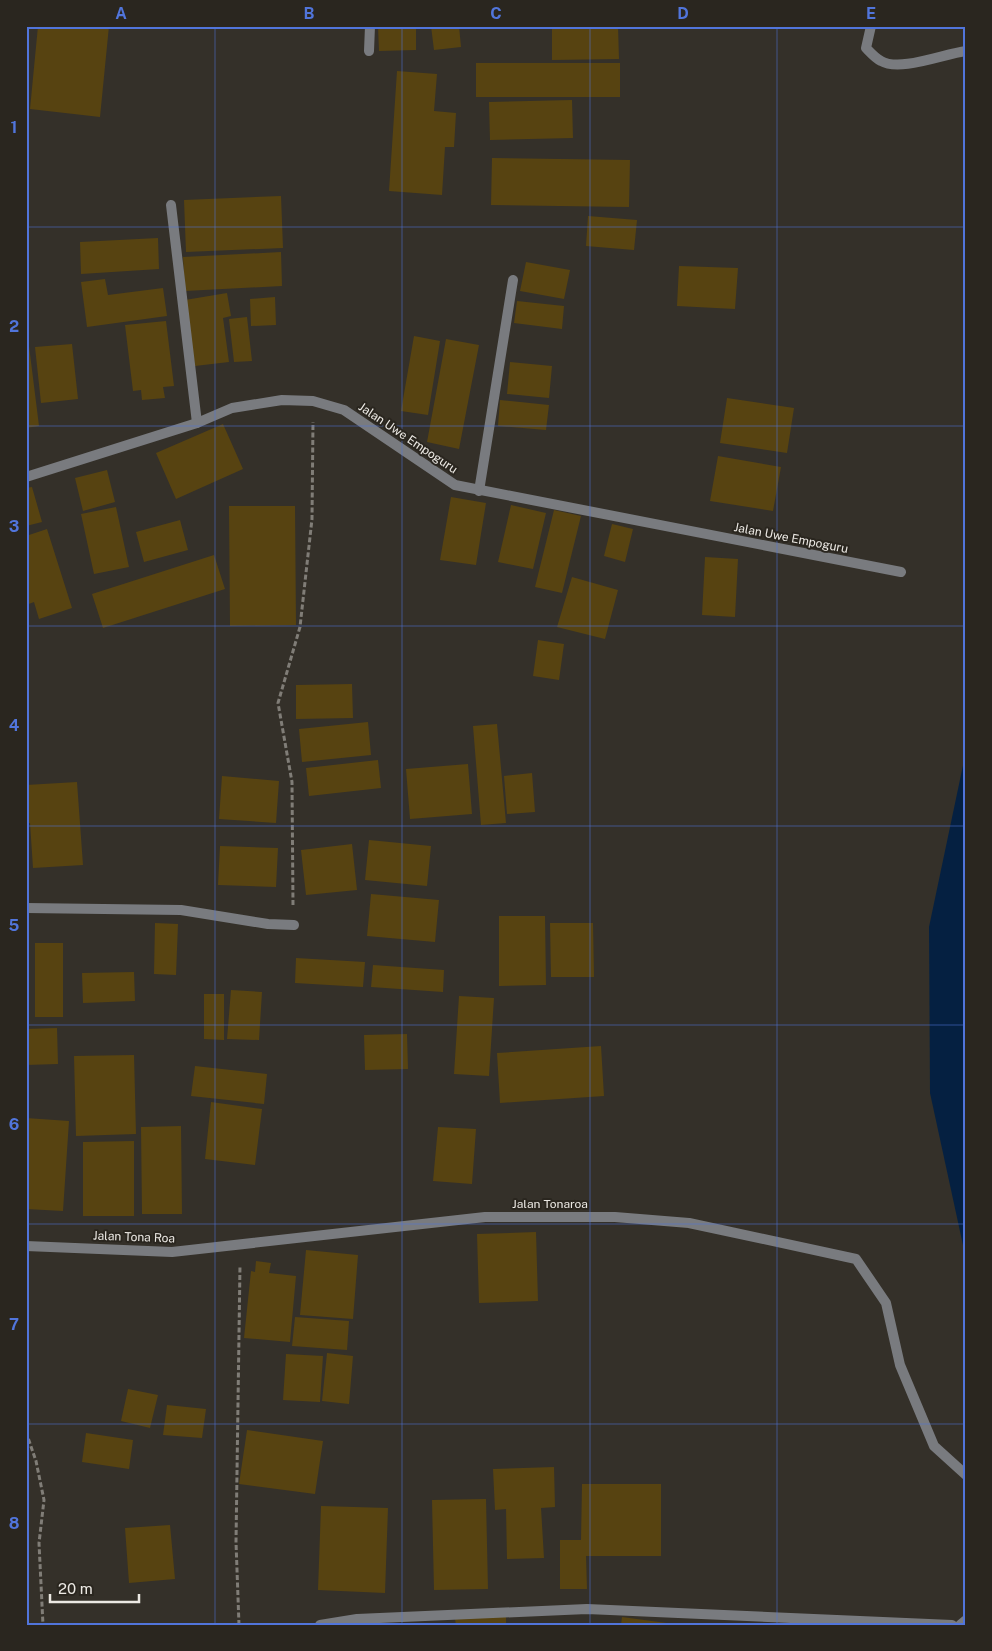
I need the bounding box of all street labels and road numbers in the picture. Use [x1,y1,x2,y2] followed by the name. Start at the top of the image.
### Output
[356,400,460,476] street label: Jalan Uwe Empoguru
[733,520,849,556] street label: Jalan Uwe Empoguru
[512,1197,588,1211] street label: Jalan Tonaroa
[93,1229,175,1245] street label: Jalan Tona Roa

